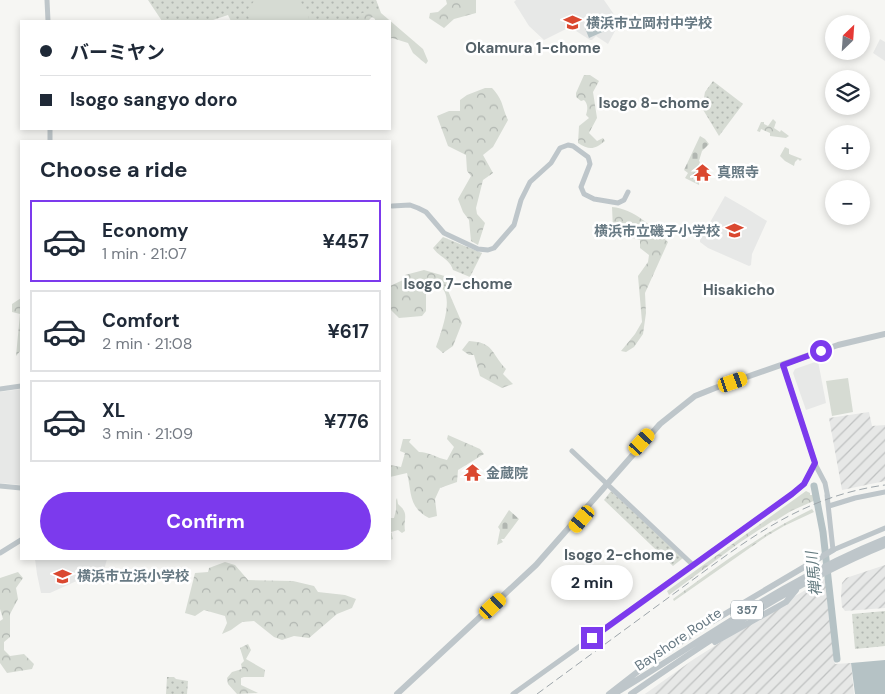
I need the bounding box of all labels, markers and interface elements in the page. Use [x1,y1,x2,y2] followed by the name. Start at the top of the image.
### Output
[562,13,582,33] school or university icon: 横浜市立岡村中学校
[586,14,712,32] place label: 横浜市立岡村中学校
[825,15,870,60] north arrow
[825,15,870,225] map controls
[465,38,601,58] district label: Okamura 1-chome
[70,40,165,65] text: バーミヤン
[825,70,870,115] button: layers
[70,87,238,112] text: Isogo sangyo doro
[599,93,709,113] district label: Isogo 8-chome
[825,125,870,170] button: +
[40,155,188,184] text: Choose a ride
[693,162,713,182] temple icon: 真照寺
[717,163,759,181] place label: 真照寺
[825,180,870,225] button: −
[102,218,189,243] text: Economy
[42,219,87,264] icon: car
[724,221,744,241] school or university icon: 横浜市立磯子小学校
[594,222,720,240] place label: 横浜市立磯子小学校
[322,229,369,254] text: ¥457
[102,243,187,264] text: 1 min · 21:07
[403,274,513,294] district label: Isogo 7-chome
[703,280,775,300] district label: Hisakicho
[102,308,180,333] text: Comfort
[42,309,87,354] icon: car
[327,319,369,344] text: ¥617
[102,333,193,354] text: 2 min · 21:08
[810,340,832,362] route start
[716,370,749,394] car
[102,398,125,423] text: XL
[42,399,87,444] icon: car
[324,409,369,434] text: ¥776
[102,423,193,444] text: 3 min · 21:09
[626,426,657,458] car
[462,463,482,483] temple icon: 金蔵院
[486,464,528,482] place label: 金蔵院
[40,492,371,550] button: Confirm
[566,503,597,535] car
[564,545,674,565] district label: Isogo 2-chome
[801,549,826,597] water label: 禅馬川
[53,566,73,586] school or university icon: 横浜市立浜小学校
[551,566,633,600] callout: 2 min
[77,567,189,585] place label: 横浜市立浜小学校
[571,572,613,593] text: 2 min
[476,590,509,622] car
[731,600,763,620] road number: 357
[631,603,725,675] street label: Bayshore Route
[581,627,603,649] route end

